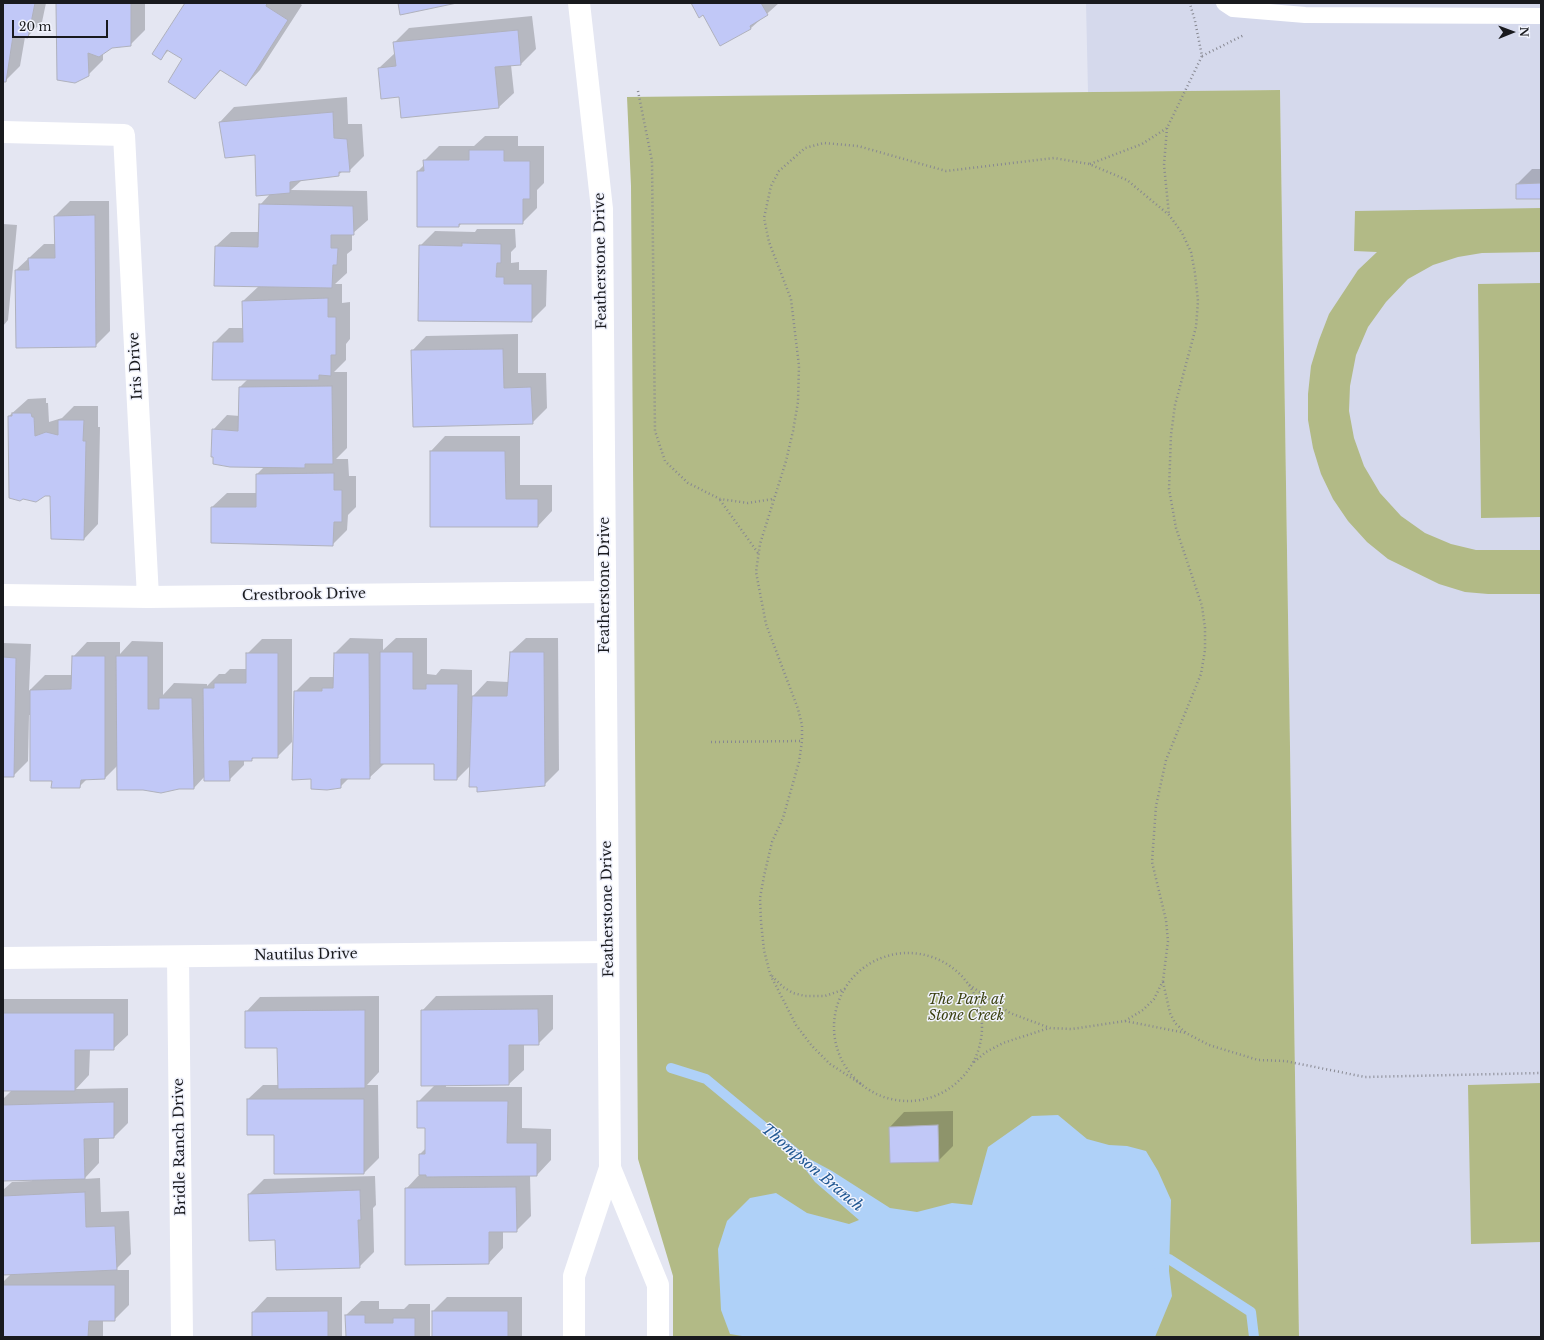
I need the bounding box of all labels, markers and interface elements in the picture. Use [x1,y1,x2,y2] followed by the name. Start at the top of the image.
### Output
[14,12,110,38] scale bar
[1492,12,1532,52] north arrow
[19,19,51,34] text: 20 m
[1517,26,1531,37] text: N
[591,193,611,329] street label: Featherstone Drive
[126,332,146,400] street label: Iris Drive
[597,517,613,653] street label: Featherstone Drive
[242,586,366,604] street label: Crestbrook Drive
[598,841,618,977] street label: Featherstone Drive
[254,946,358,964] street label: Nautilus Drive
[928,992,1004,1024] park label: The Park at Stone Creek
[170,1078,190,1216] street label: Bridle Ranch Drive
[758,1120,866,1216] water label: Thompson Branch

